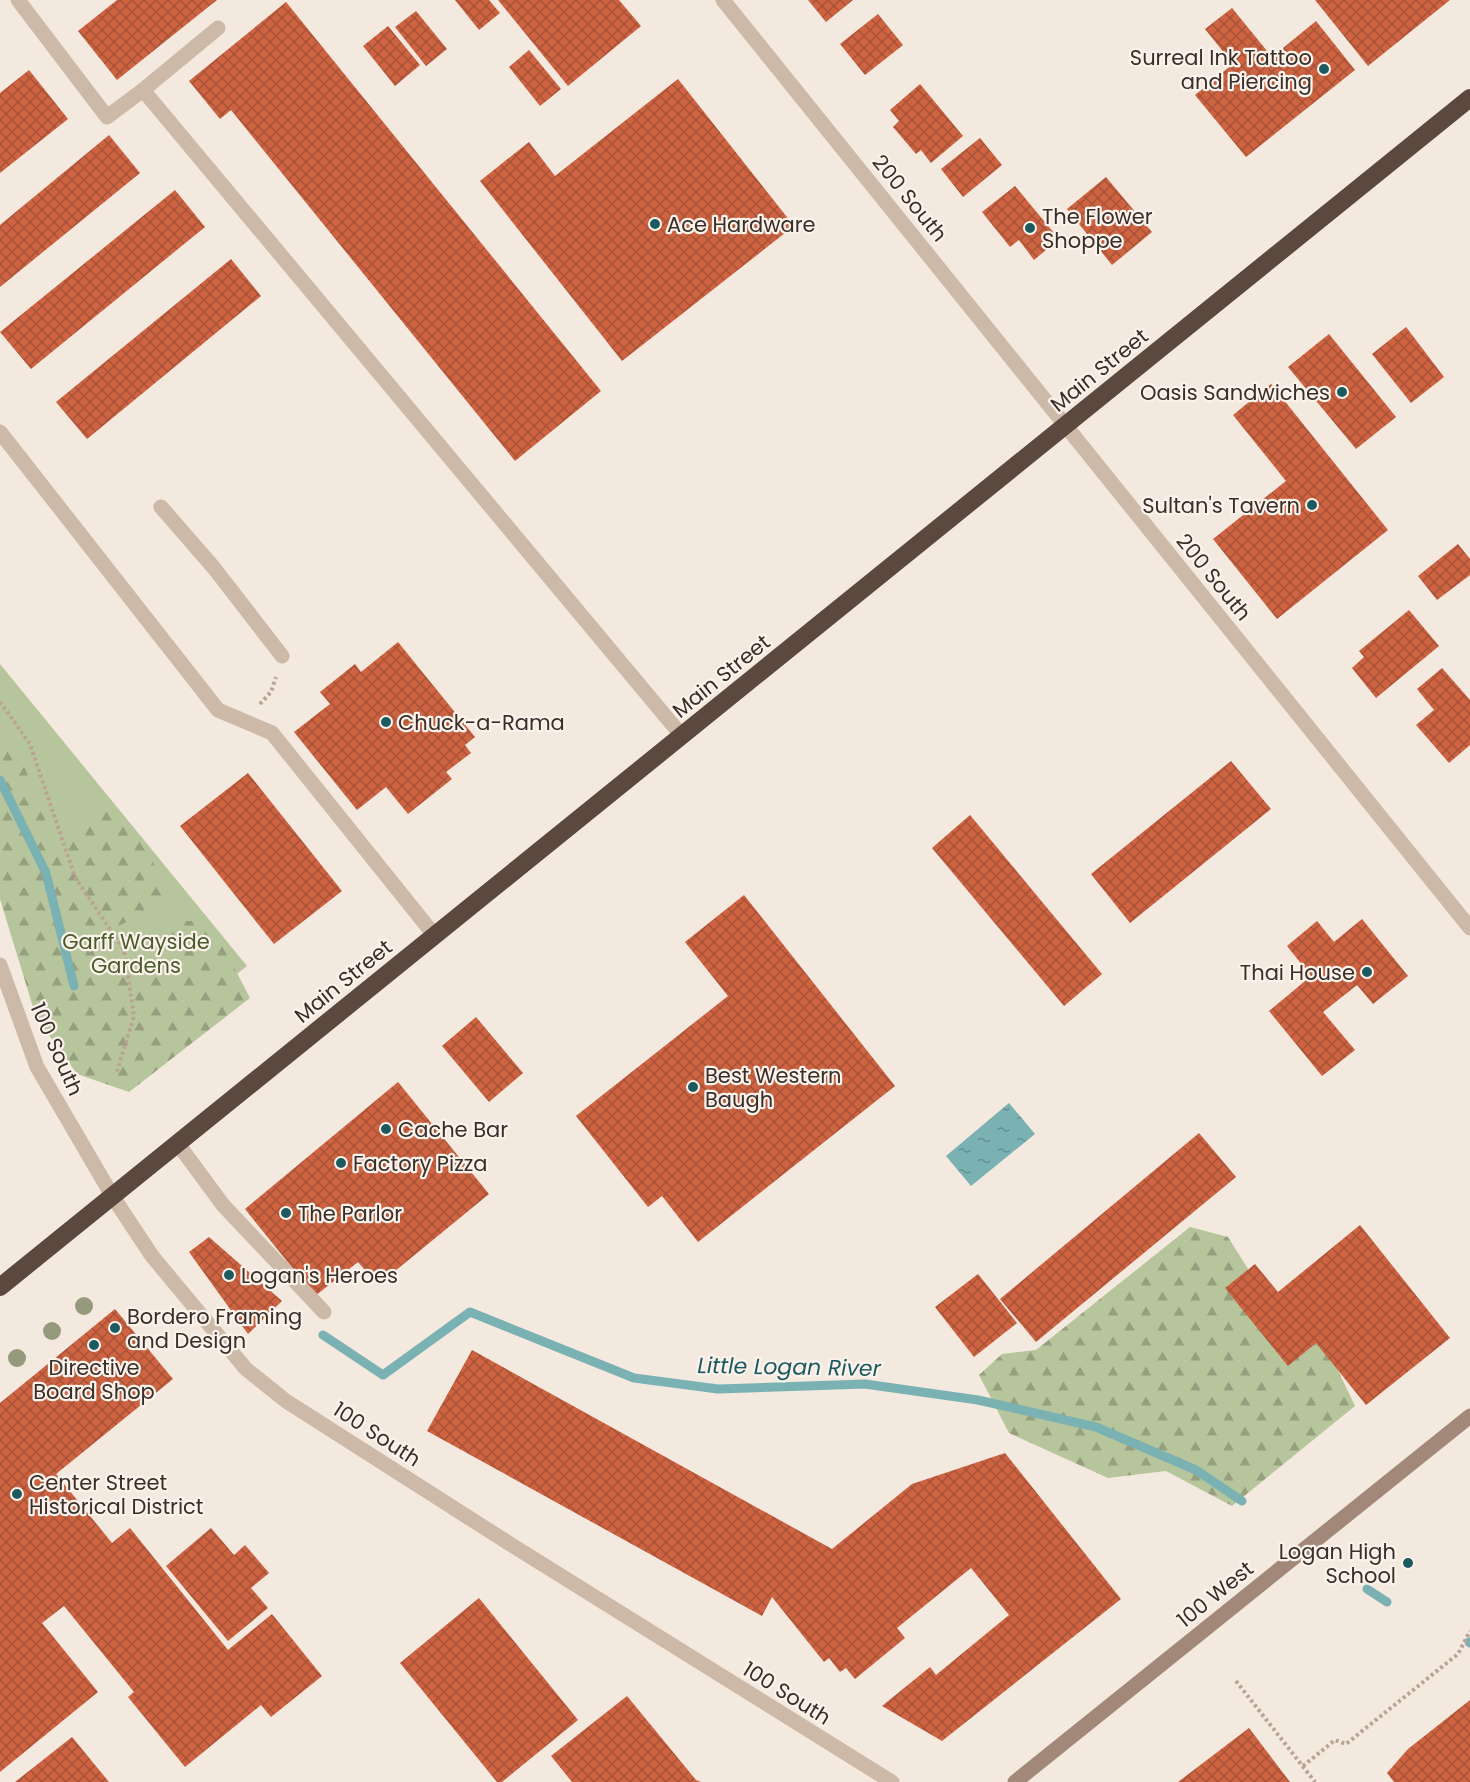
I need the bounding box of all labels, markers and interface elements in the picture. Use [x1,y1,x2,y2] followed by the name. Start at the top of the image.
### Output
[1130,43,1312,96] place label: Surreal Ink Tattoo and Piercing
[1317,62,1331,76] marker: Surreal Ink Tattoo and Piercing
[866,148,954,248] street label: 200 South
[1042,202,1153,255] place label: The Flower Shoppe
[667,210,816,239] place label: Ace Hardware
[648,217,662,231] marker: Ace Hardware
[1023,221,1037,235] marker: The Flower Shoppe
[1044,322,1154,418] street label: Main Street
[1140,378,1330,407] place label: Oasis Sandwiches
[1335,385,1349,399] marker: Oasis Sandwiches
[1142,491,1300,520] place label: Sultan's Tavern
[1305,498,1319,512] marker: Sultan's Tavern
[1170,527,1258,627] street label: 200 South
[666,628,776,724] street label: Main Street
[398,708,565,737] place label: Chuck-a-Rama
[379,715,393,729] marker: Chuck-a-Rama
[62,927,210,980] park label: Garff Wayside Gardens
[288,933,398,1029] street label: Main Street
[1240,958,1355,987] place label: Thai House
[1360,965,1374,979] marker: Thai House
[24,998,90,1100] street label: 100 South
[705,1061,842,1114] place label: Best Western Baugh
[686,1080,700,1094] marker: Best Western Baugh
[398,1115,508,1144] place label: Cache Bar
[379,1122,393,1136] marker: Cache Bar
[353,1149,488,1178] place label: Factory Pizza
[334,1156,348,1170] marker: Factory Pizza
[298,1199,402,1228] place label: The Parlor
[279,1206,293,1220] marker: The Parlor
[241,1261,398,1290] place label: Logan's Heroes
[222,1268,236,1282] marker: Logan's Heroes
[127,1302,302,1355] place label: Bordero Framing and Design
[108,1321,122,1335] marker: Bordero Framing and Design
[87,1338,101,1352] marker: Directive Board Shop
[697,1350,882,1384] water label: Little Logan River
[33,1353,155,1406] place label: Directive Board Shop
[328,1395,426,1473] street label: 100 South
[29,1468,203,1521] place label: Center Street Historical District
[10,1487,24,1501] marker: Center Street Historical District
[1279,1537,1396,1590] place label: Logan High School
[1171,1554,1259,1634] street label: 100 West
[1401,1556,1415,1570] marker: Logan High School
[737,1654,837,1732] street label: 100 South

